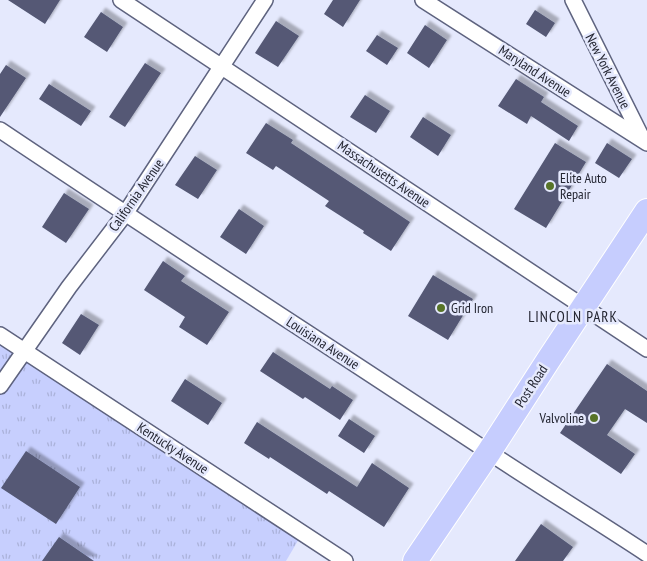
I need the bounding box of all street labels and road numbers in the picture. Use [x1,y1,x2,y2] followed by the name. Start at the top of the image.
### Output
[581,30,635,112] street label: New York Avenue
[495,41,575,101] street label: Maryland Avenue
[334,136,434,212] street label: Massachusetts Avenue
[104,155,168,235] street label: California Avenue
[283,313,363,373] street label: Louisiana Avenue
[511,361,551,411] street label: Post Road
[134,418,212,478] street label: Kentucky Avenue

